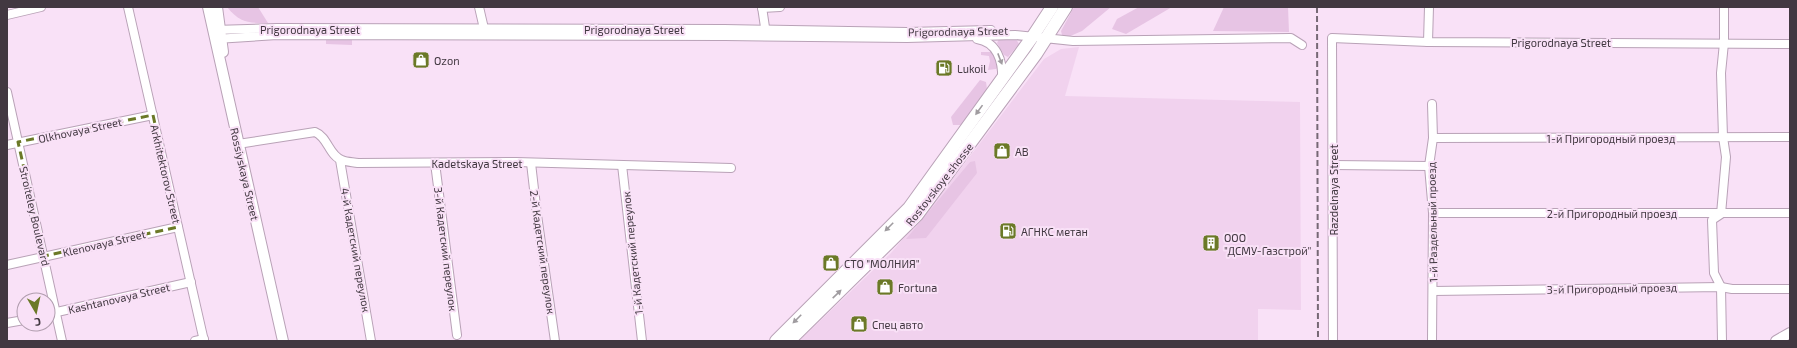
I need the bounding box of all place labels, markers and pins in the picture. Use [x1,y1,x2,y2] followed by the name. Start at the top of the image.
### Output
[411,50,431,70] shop icon: Ozon
[434,54,460,67] place label: Ozon
[934,58,954,78] fuel station icon: Lukoil
[957,62,987,75] place label: Lukoil
[992,141,1012,161] shop icon: АВ
[1015,145,1029,158] place label: АВ
[998,221,1018,241] fuel station icon: АГНКС метан
[1021,225,1088,238] place label: АГНКС метан
[1224,231,1312,257] place label: ООО "ДСМУ-Газстрой"
[1201,233,1221,253] building icon: ООО "ДСМУ-Газстрой"
[821,253,841,273] shop icon: СТО "МОЛНИЯ"
[844,257,920,270] place label: СТО "МОЛНИЯ"
[875,277,895,297] shop icon: Fortuna
[898,281,937,294] place label: Fortuna
[849,314,869,334] shop icon: Спец авто
[872,318,923,331] place label: Спец авто

